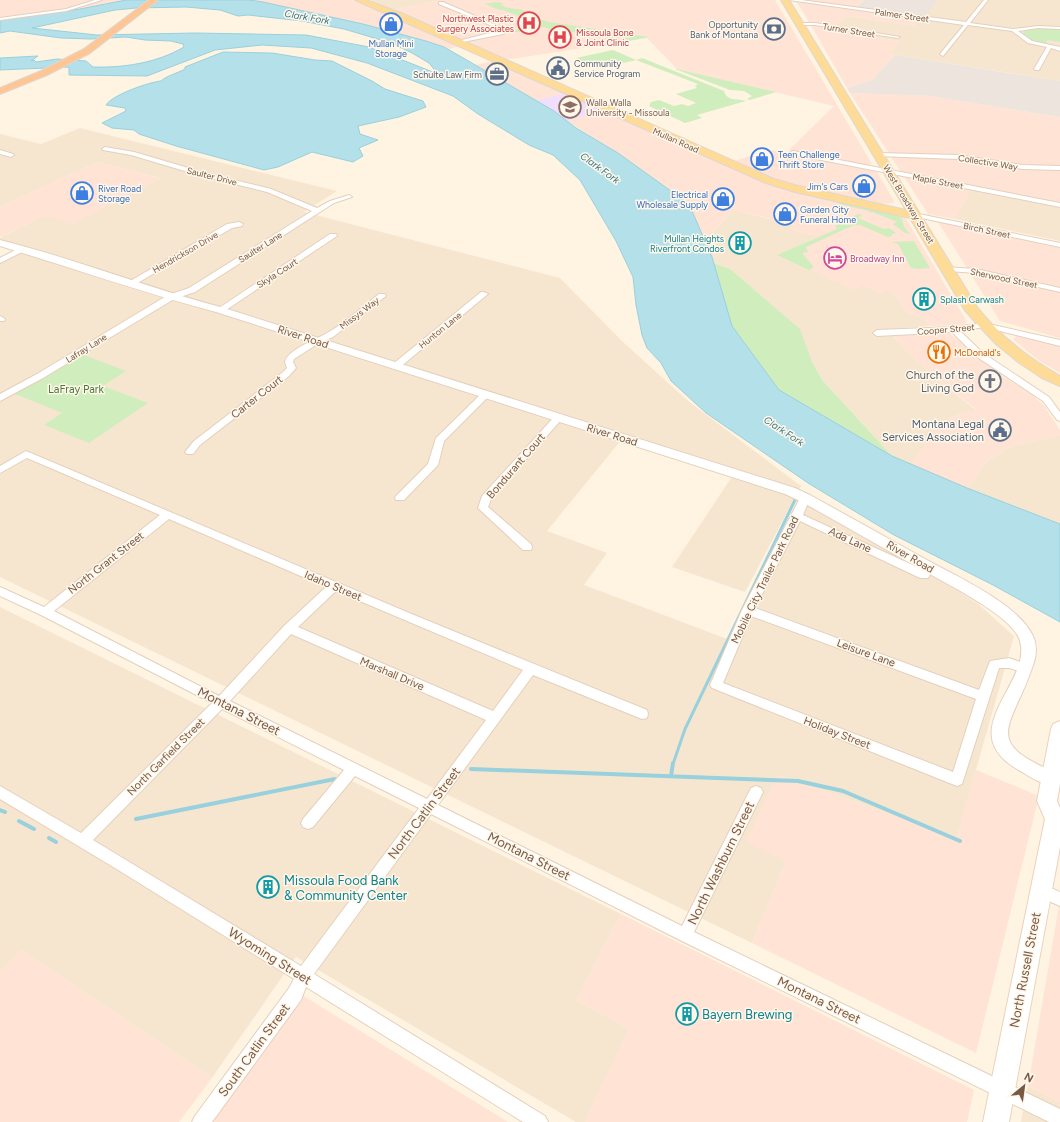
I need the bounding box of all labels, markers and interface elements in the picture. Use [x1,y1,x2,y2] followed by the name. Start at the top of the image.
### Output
[874,6,930,24] street label: Palmer Street
[283,7,332,28] water label: Clark Fork
[516,10,542,36] hospital icon: Northwest Plastic Surgery Associates
[378,11,404,37] shop icon: Mullan Mini Storage
[436,13,514,34] place label: Northwest Plastic Surgery Associates
[761,16,787,42] bank icon: Opportunity Bank of Montana
[690,19,758,40] place label: Opportunity Bank of Montana
[822,20,877,40] street label: Turner Street
[547,24,573,50] hospital icon: Missoula Bone & Joint Clinic
[576,27,634,48] place label: Missoula Bone & Joint Clinic
[368,38,414,59] place label: Mullan Mini Storage
[545,55,571,81] public building icon: Community Service Program
[574,58,641,79] place label: Community Service Program
[484,61,510,87] office icon: Schulte Law Firm
[413,69,482,80] place label: Schulte Law Firm
[557,94,583,120] school or university icon: Walla Walla University - Missoula
[586,97,670,118] place label: Walla Walla University - Missoula
[651,125,701,155] street label: Mullan Road
[749,146,775,172] shop icon: Teen Challenge Thrift Store
[578,149,623,187] water label: Clark Fork
[778,149,840,170] place label: Teen Challenge Thrift Store
[957,152,1019,172] street label: Collective Way
[881,162,937,246] street label: West Broadway Street
[186,164,238,188] street label: Saulter Drive
[912,171,965,191] street label: Maple Street
[851,173,877,199] shop icon: Jim's Cars
[69,180,95,206] shop icon: River Road Storage
[807,181,848,192] place label: Jim's Cars
[98,183,141,204] place label: River Road Storage
[710,186,736,212] shop icon: Electrical Wholesale Supply
[636,189,708,210] place label: Electrical Wholesale Supply
[772,201,798,227] shop icon: Garden City Funeral Home
[800,204,856,225] place label: Garden City Funeral Home
[962,220,1012,240] street label: Birch Street
[150,229,220,275] street label: Hendrickson Drive
[236,229,284,265] street label: Saulter Lane
[727,230,753,256] building icon: Mullan Heights Riverfront Condos
[650,233,724,254] place label: Mullan Heights Riverfront Condos
[822,245,848,271] hotel icon: Broadway Inn
[850,253,905,264] place label: Broadway Inn
[254,255,300,290] street label: Skyla Court
[969,265,1039,291] street label: Sherwood Street
[911,286,937,312] building icon: Splash Carwash
[337,294,381,331] street label: Missys Way
[940,294,1004,305] place label: Splash Carwash
[416,309,464,351] street label: Hunton Lane
[917,321,976,337] street label: Cooper Street
[276,323,330,351] street label: River Road
[63,331,109,365] street label: Lafray Lane
[926,339,952,365] restaurant icon: McDonald's
[954,347,1001,358] place label: McDonald's
[977,368,1003,394] church icon: Church of the Living God
[906,369,974,395] place label: Church of the Living God
[229,373,285,421] street label: Carter Court
[48,383,105,396] park label: LaFray Park
[761,413,808,449] water label: Clark Fork
[987,417,1013,443] public building icon: Montana Legal Services Association
[882,418,984,444] place label: Montana Legal Services Association
[585,421,639,449] street label: River Road
[484,431,548,501] street label: Bondurant Court
[728,514,802,646] street label: Mobile City Trailer Park Road
[827,524,873,556] street label: Ada Lane
[65,529,147,597] street label: North Grant Street
[884,538,936,576] street label: River Road
[302,568,364,604] street label: Idaho Street
[835,636,897,670] street label: Leisure Lane
[358,655,426,693] street label: Marshall Drive
[195,684,283,738] street label: Montana Street
[802,714,872,752] street label: Holiday Street
[125,716,207,798] street label: North Garfield Street
[385,764,463,862] street label: North Catlin Street
[685,799,757,927] street label: North Washburn Street
[485,829,573,883] street label: Montana Street
[284,873,408,903] place label: Missoula Food Bank & Community Center
[255,874,281,900] building icon: Missoula Food Bank & Community Center
[1006,911,1044,1029] street label: North Russell Street
[226,924,314,988] street label: Wyoming Street
[775,973,863,1027] street label: Montana Street
[215,1000,293,1100] street label: South Catlin Street
[674,1001,700,1027] building icon: Bayern Brewing
[702,1007,792,1022] place label: Bayern Brewing
[1004,1066,1044,1106] north arrow
[1022,1070,1035,1085] text: N

